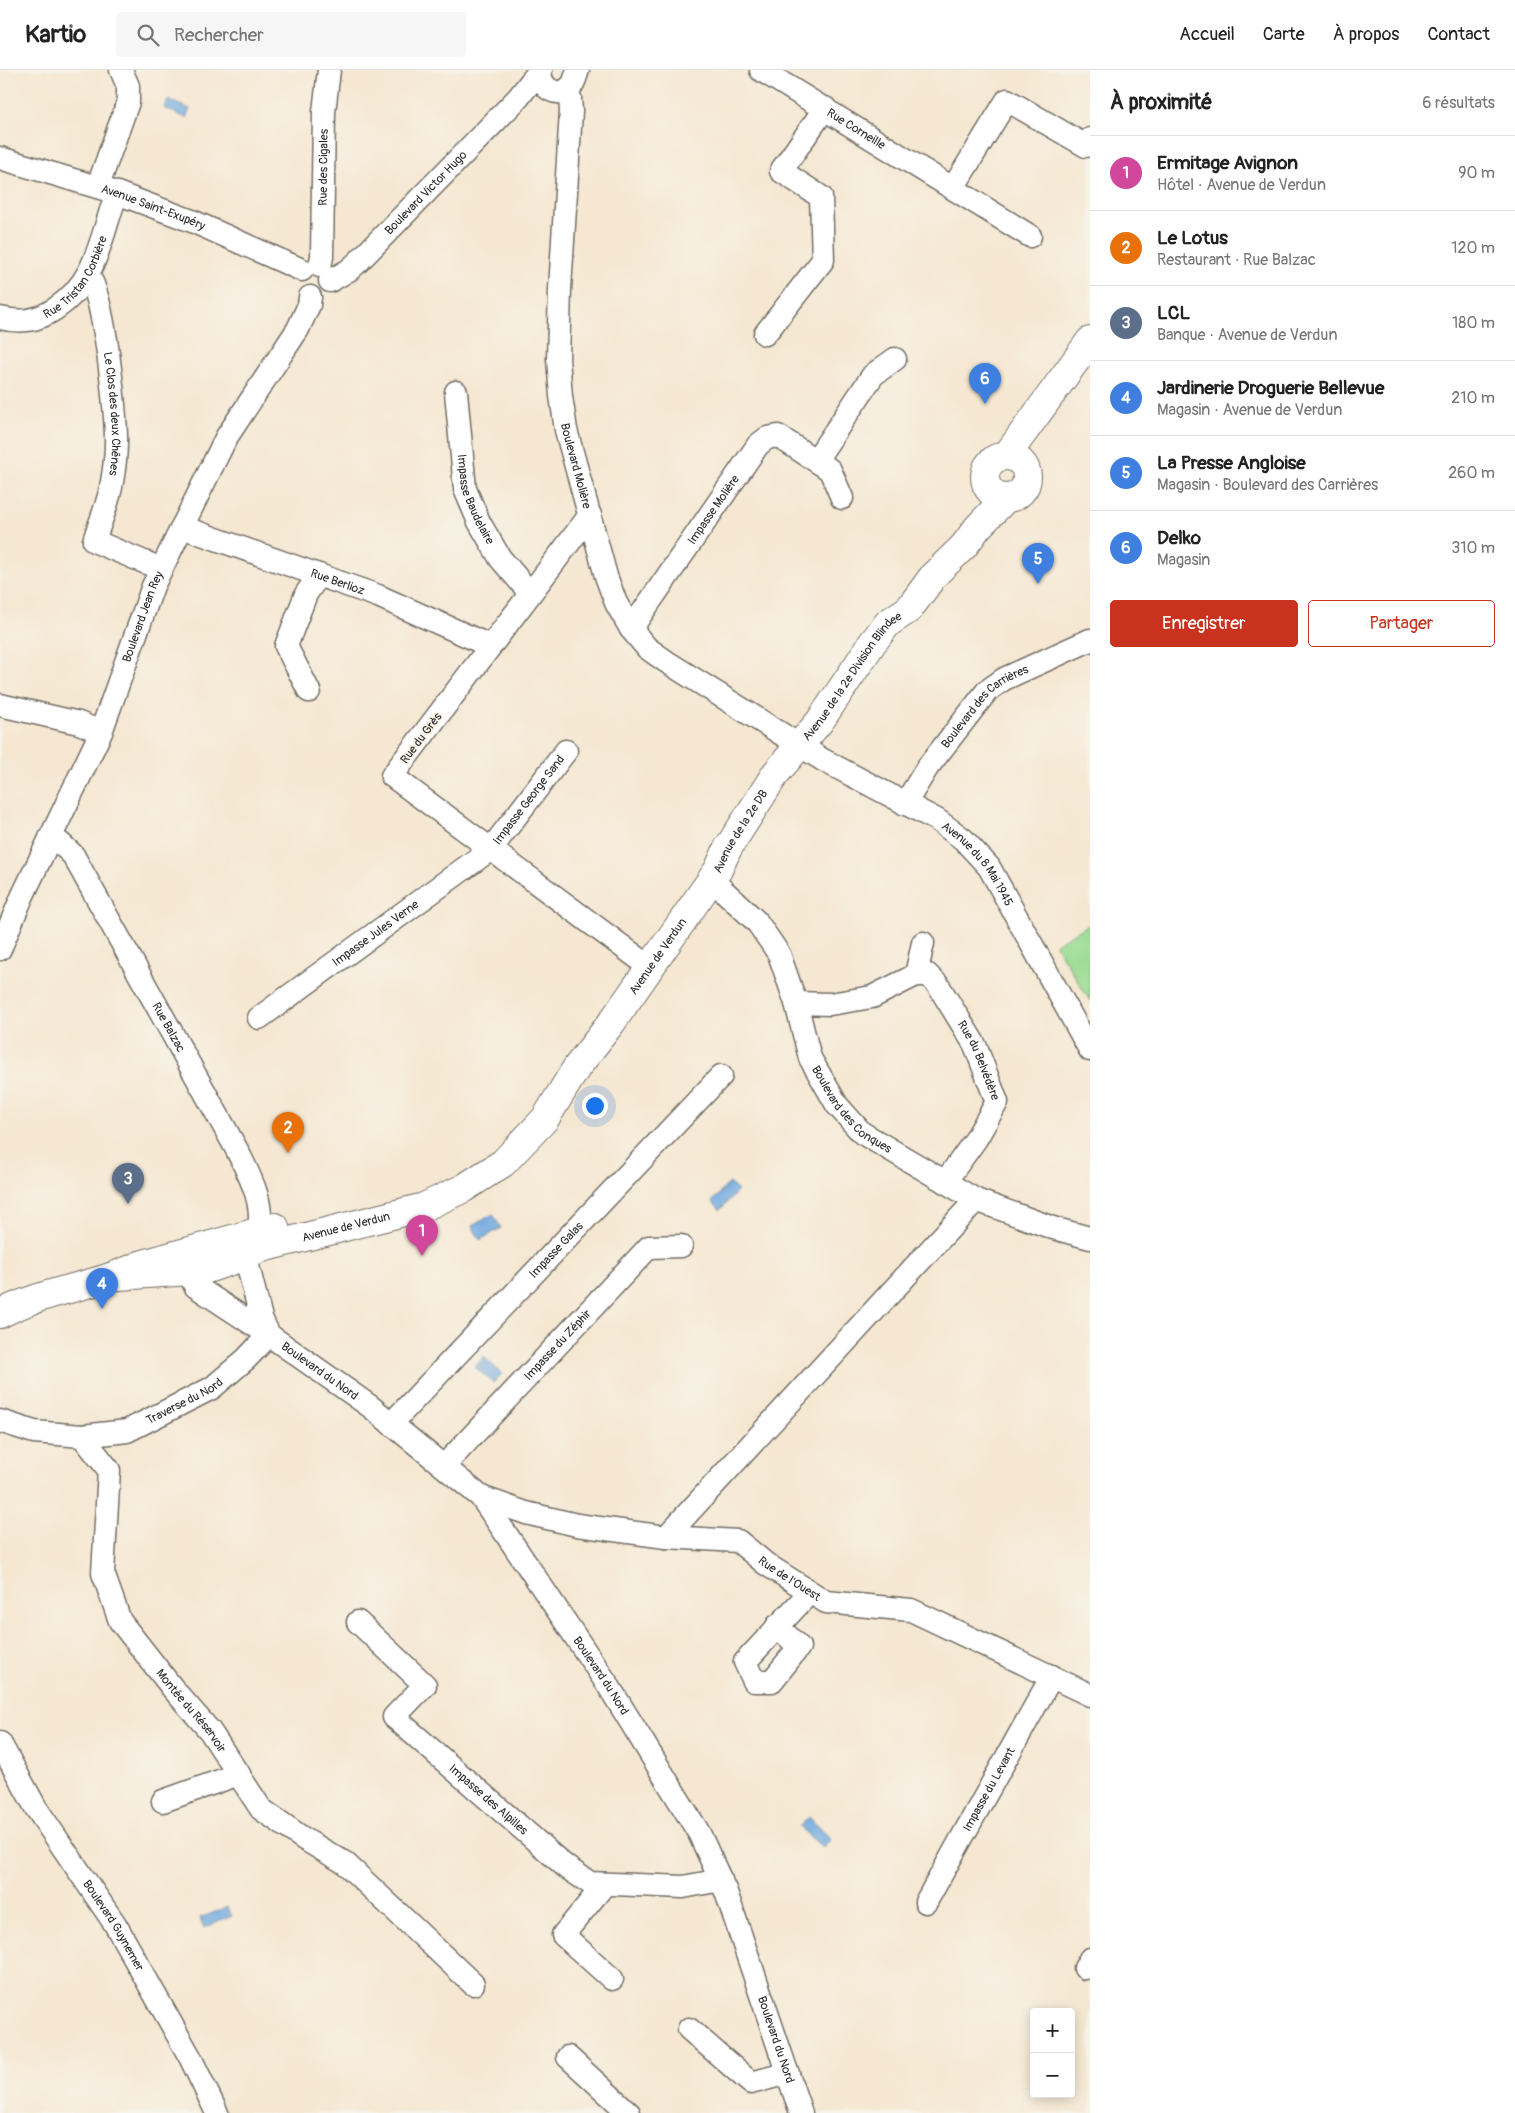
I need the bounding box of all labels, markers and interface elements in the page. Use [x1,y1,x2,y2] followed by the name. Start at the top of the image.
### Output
[116,12,466,57] search box
[25,20,86,49] text: Kartio
[134,21,162,49] icon: search
[174,23,264,47] text: Rechercher
[1179,23,1235,46] text: Accueil
[1263,23,1305,46] text: Carte
[1333,23,1399,46] text: À propos
[1427,23,1490,46] text: Contact
[1110,89,1213,116] text: À proximité
[1422,93,1495,113] text: 6 résultats
[824,105,888,153] street label: Rue Corneille
[316,128,332,206] street label: Rue des Cigales
[382,147,471,238] street label: Boulevard Victor Hugo
[1157,151,1298,175] text: Ermitage Avignon
[1123,163,1129,183] text: 1
[1458,163,1495,183] text: 90 m
[1157,175,1326,195] text: Hôtel · Avenue de Verdun
[99,182,207,234] street label: Avenue Saint-Exupéry
[1157,226,1228,250] text: Le Lotus
[41,234,111,322] street label: Rue Tristan Corbière
[1122,238,1130,258] text: 2
[1451,238,1495,258] text: 120 m
[1157,250,1316,270] text: Restaurant · Rue Balzac
[1157,301,1190,325] text: LCL
[1122,313,1130,333] text: 3
[1452,313,1495,333] text: 180 m
[1157,325,1337,345] text: Banque · Avenue de Verdun
[100,351,123,477] street label: Le Clos des deux Chênes
[969,363,1001,404] pin: 6
[1157,376,1384,400] text: Jardinerie Droguerie Bellevue
[1121,388,1131,408] text: 4
[1451,388,1495,408] text: 210 m
[1157,400,1342,420] text: Magasin · Avenue de Verdun
[557,422,594,511] street label: Boulevard Molière
[1157,451,1306,475] text: La Presse Angloise
[454,453,497,547] street label: Impasse Baudelaire
[1122,463,1130,483] text: 5
[1448,463,1495,483] text: 260 m
[685,472,743,548] street label: Impasse Molière
[1157,475,1378,495] text: Magasin · Boulevard des Carrières
[1157,526,1201,550] text: Delko
[1121,538,1131,558] text: 6
[1451,538,1495,558] text: 310 m
[1022,543,1054,584] pin: 5
[1157,550,1210,570] text: Magasin
[308,566,366,599] street label: Rue Berlioz
[119,569,167,664] street label: Boulevard Jean Rey
[1110,600,1298,647] button: Enregistrer
[1308,600,1495,647] button: Partager
[800,609,905,744] street label: Avenue de la 2e Division Blindee
[938,662,1031,751] street label: Boulevard des Carrières
[397,709,446,767] street label: Rue du Grès
[490,752,568,848] street label: Impasse George Sand
[711,787,771,876] street label: Avenue de la 2e DB
[938,819,1016,909] street label: Avenue du 8 Mai 1945
[330,897,422,970] street label: Impasse Jules Verne
[626,915,690,998] street label: Avenue de Verdun
[148,1000,188,1055] street label: Rue Balzac
[954,1018,1003,1102] street label: Rue du Belvédère
[808,1063,895,1157] street label: Boulevard des Conques
[582,1093,608,1119] your location
[272,1112,304,1153] pin: 2
[112,1163,144,1204] pin: 3
[301,1209,392,1246] street label: Avenue de Verdun
[406,1215,438,1256] pin: 1
[526,1218,587,1281] street label: Impasse Galas
[86,1268,118,1309] pin: 4
[521,1306,595,1384] street label: Impasse du Zéphir
[278,1339,361,1404] street label: Boulevard du Nord
[144,1375,226,1428] street label: Traverse du Nord
[755,1554,823,1605] street label: Rue de l'Ouest
[569,1634,632,1718] street label: Boulevard du Nord
[153,1666,229,1756] street label: Montée du Réservoir
[960,1745,1019,1834] street label: Impasse du Levant
[446,1761,531,1839] street label: Impasse des Alpilles
[79,1877,147,1974] street label: Boulevard Guynemer
[754,1994,797,2085] street label: Boulevard du Nord
[1030,2008,1075,2098] map controls
[1030,2008,1075,2053] button: +
[1030,2053,1075,2098] button: −

